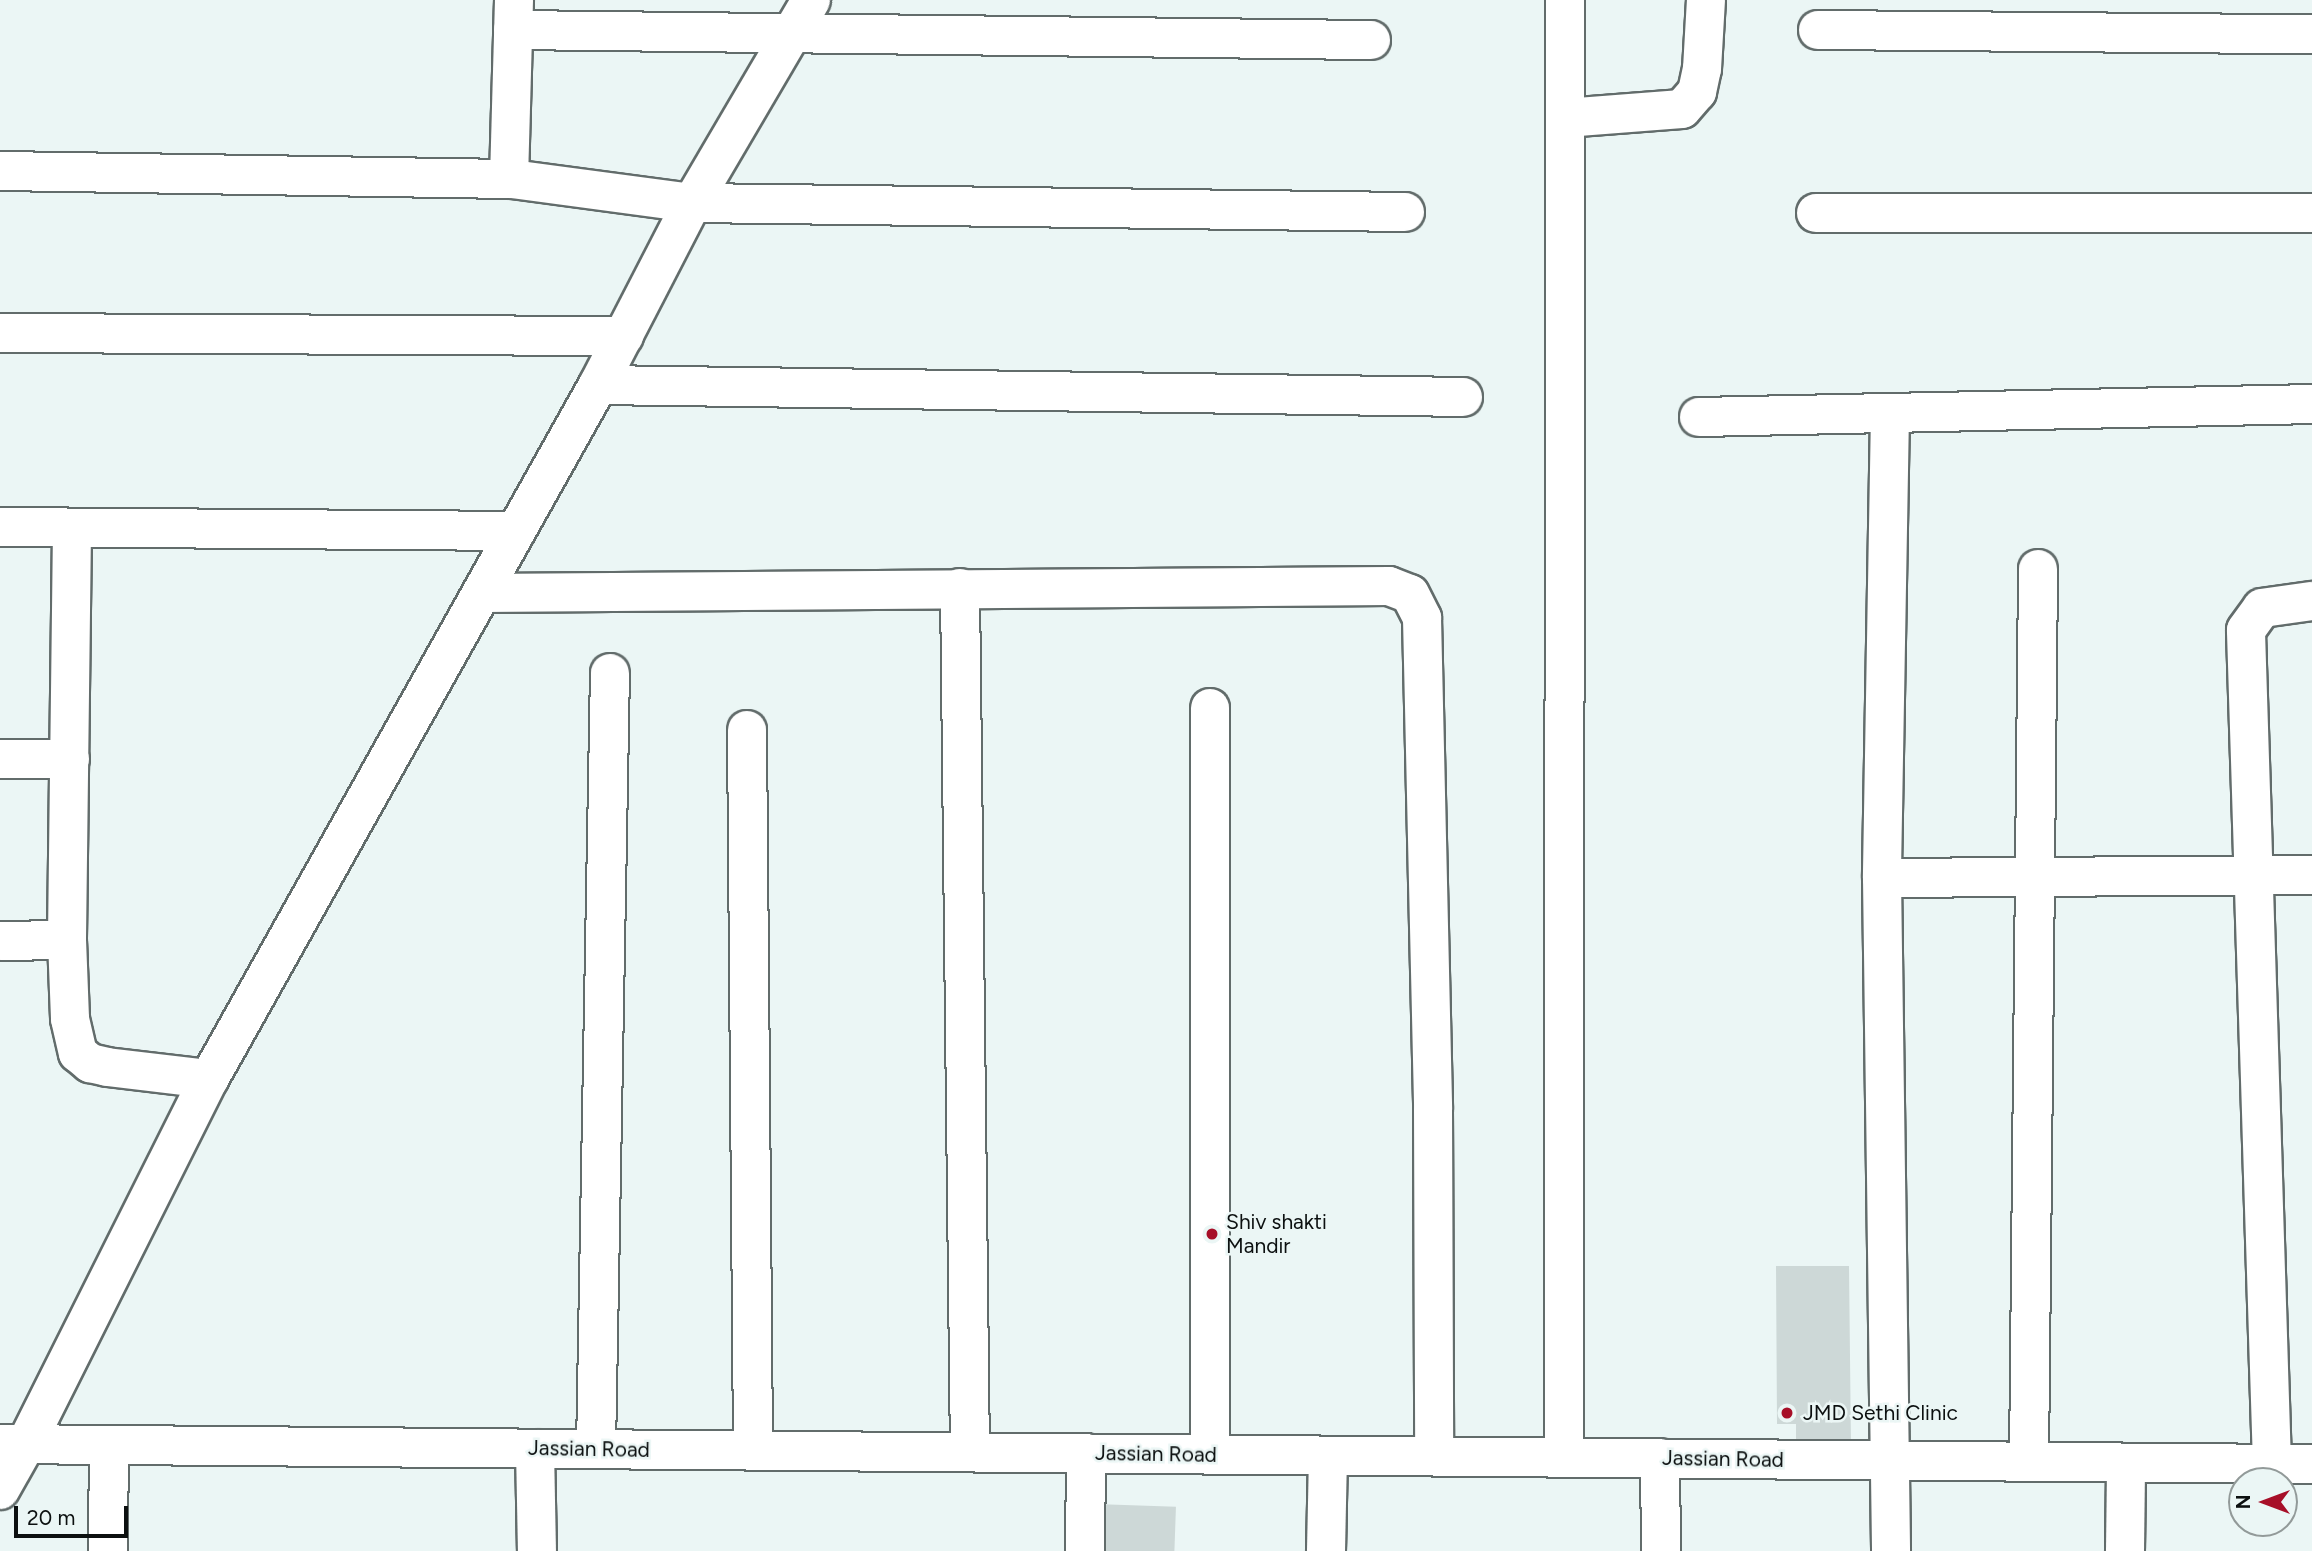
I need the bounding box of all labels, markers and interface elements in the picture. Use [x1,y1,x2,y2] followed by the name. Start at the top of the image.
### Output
[1226,1209,1327,1259] place label: Shiv shakti Mandir
[1204,1226,1220,1242] marker: Shiv shakti Mandir
[1803,1400,1958,1426] place label: JMD Sethi Clinic
[1777,1403,1797,1423] marker: JMD Sethi Clinic
[528,1435,650,1463] street label: Jassian Road
[1095,1440,1217,1468] street label: Jassian Road
[1662,1445,1784,1473] street label: Jassian Road
[2228,1467,2298,1537] north arrow
[18,1492,131,1536] scale bar
[2232,1495,2255,1509] text: N
[27,1505,75,1530] text: 20 m

